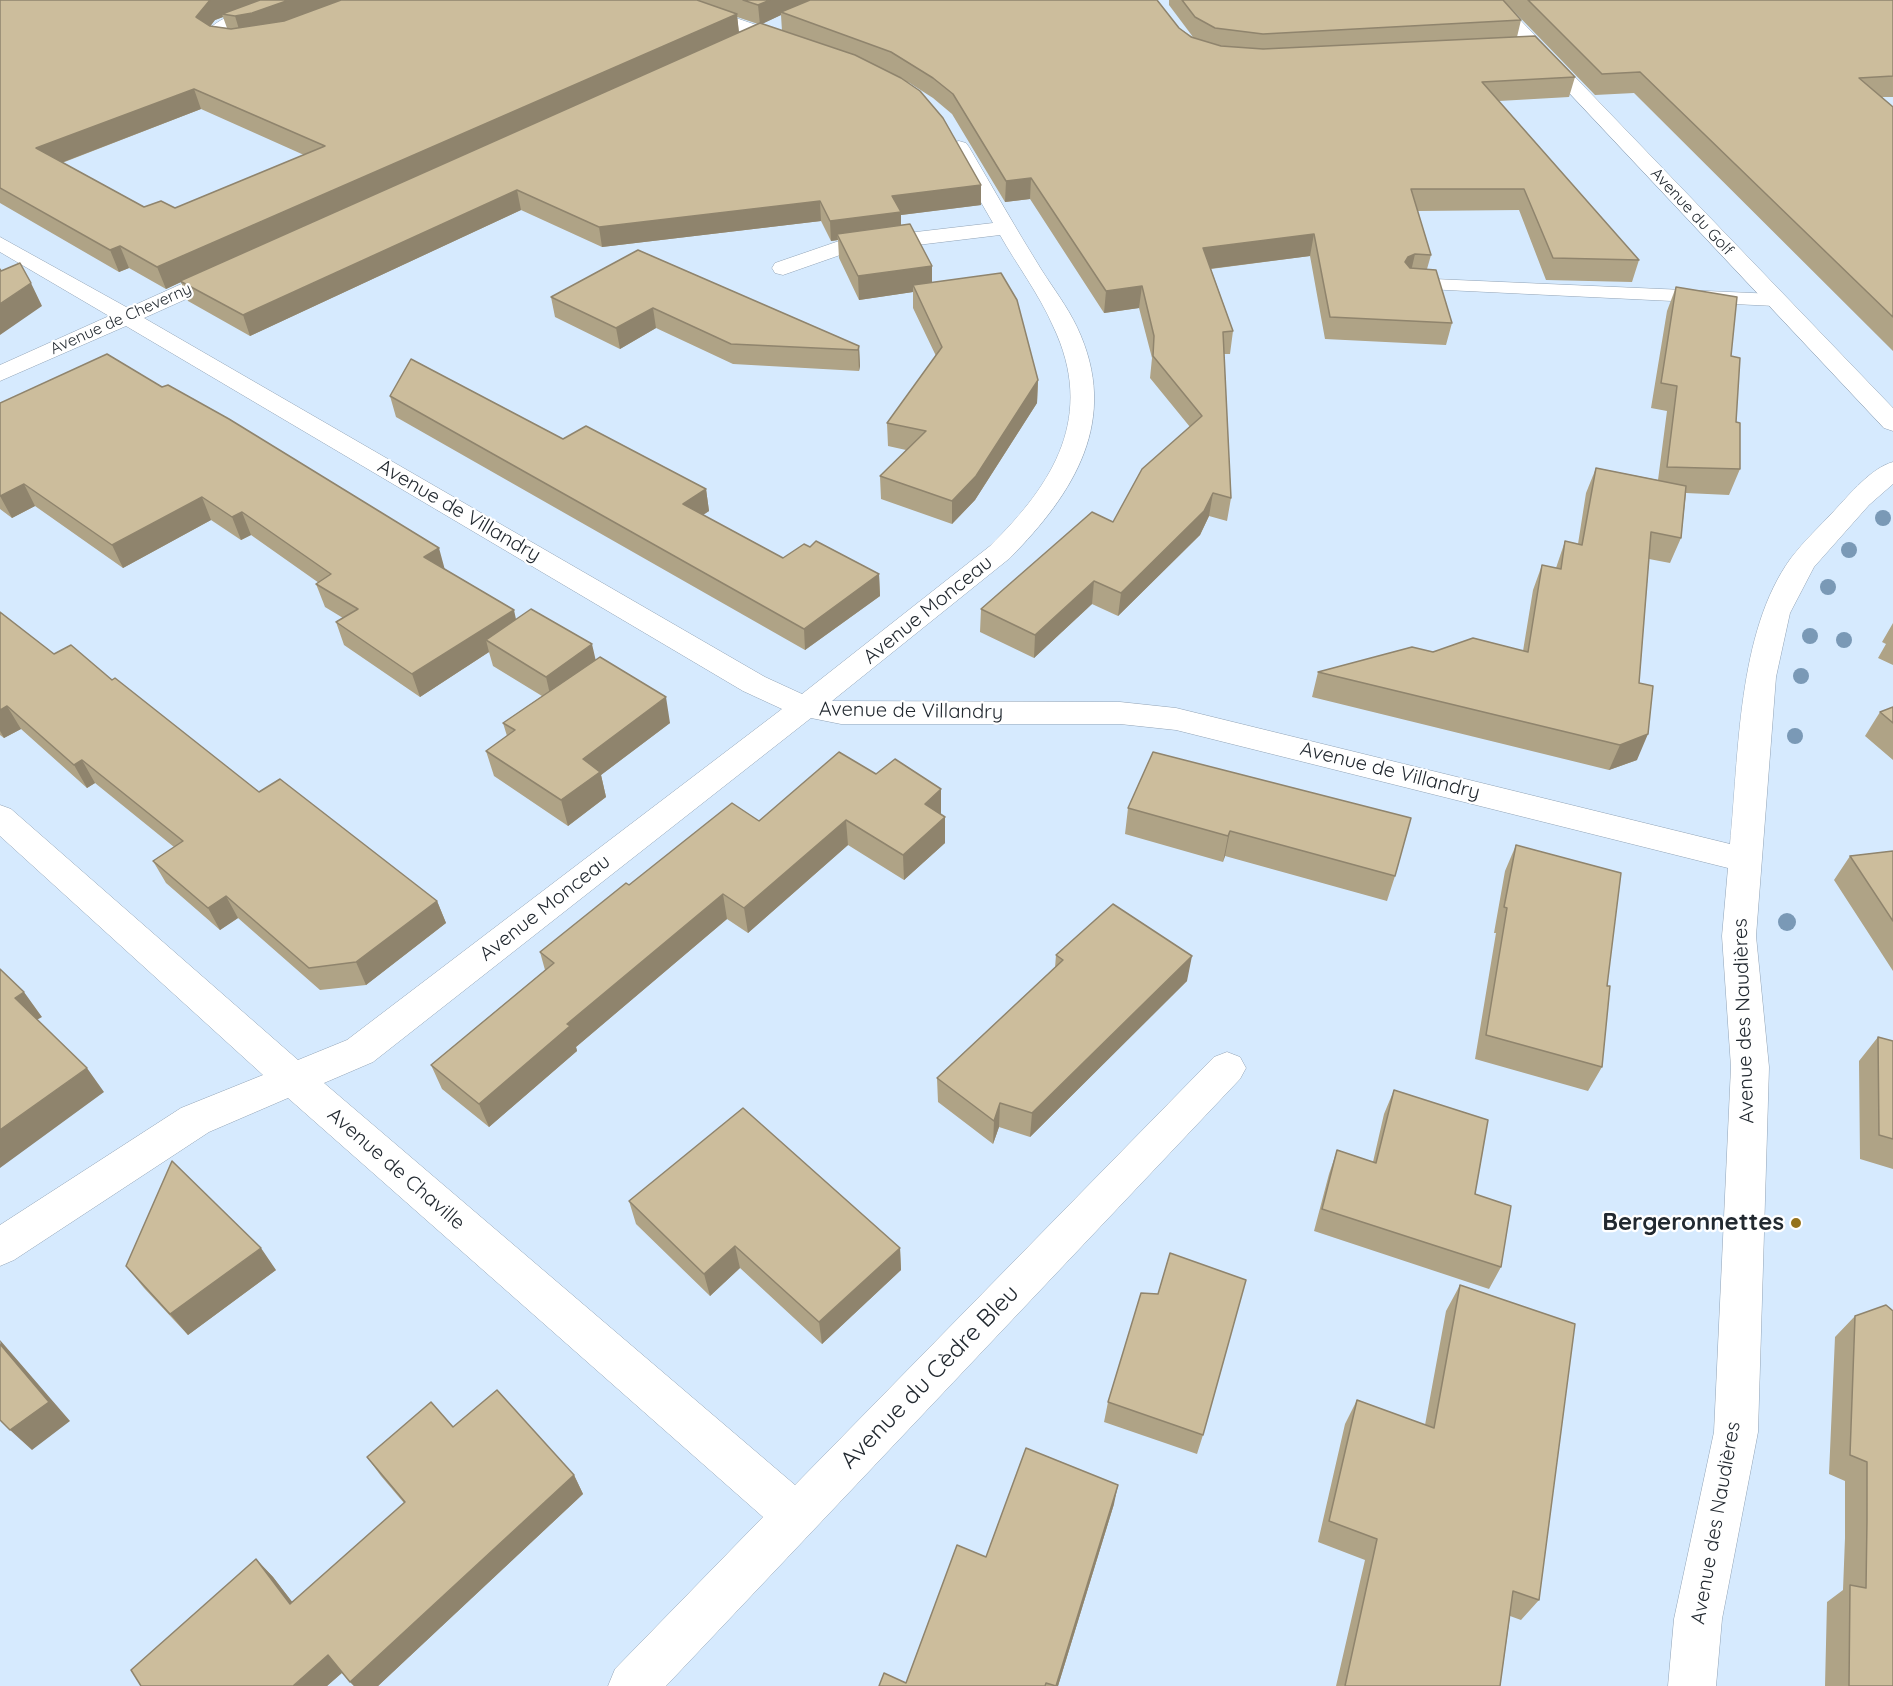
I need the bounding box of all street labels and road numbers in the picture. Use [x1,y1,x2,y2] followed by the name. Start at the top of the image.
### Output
[1647,164,1737,260] street label: Avenue du Golf
[47,279,195,359] street label: Avenue de Cheverny
[373,455,545,567] street label: Avenue de Villandry
[859,551,997,669] street label: Avenue Monceau
[819,697,1003,725] street label: Avenue de Villandry
[1298,737,1482,805] street label: Avenue de Villandry
[475,850,615,966] street label: Avenue Monceau
[1728,918,1760,1124] street label: Avenue des Naudières
[322,1103,470,1235] street label: Avenue de Chaville
[835,1279,1025,1475] street label: Avenue du Cèdre Bleu
[1686,1420,1746,1626] street label: Avenue des Naudières

